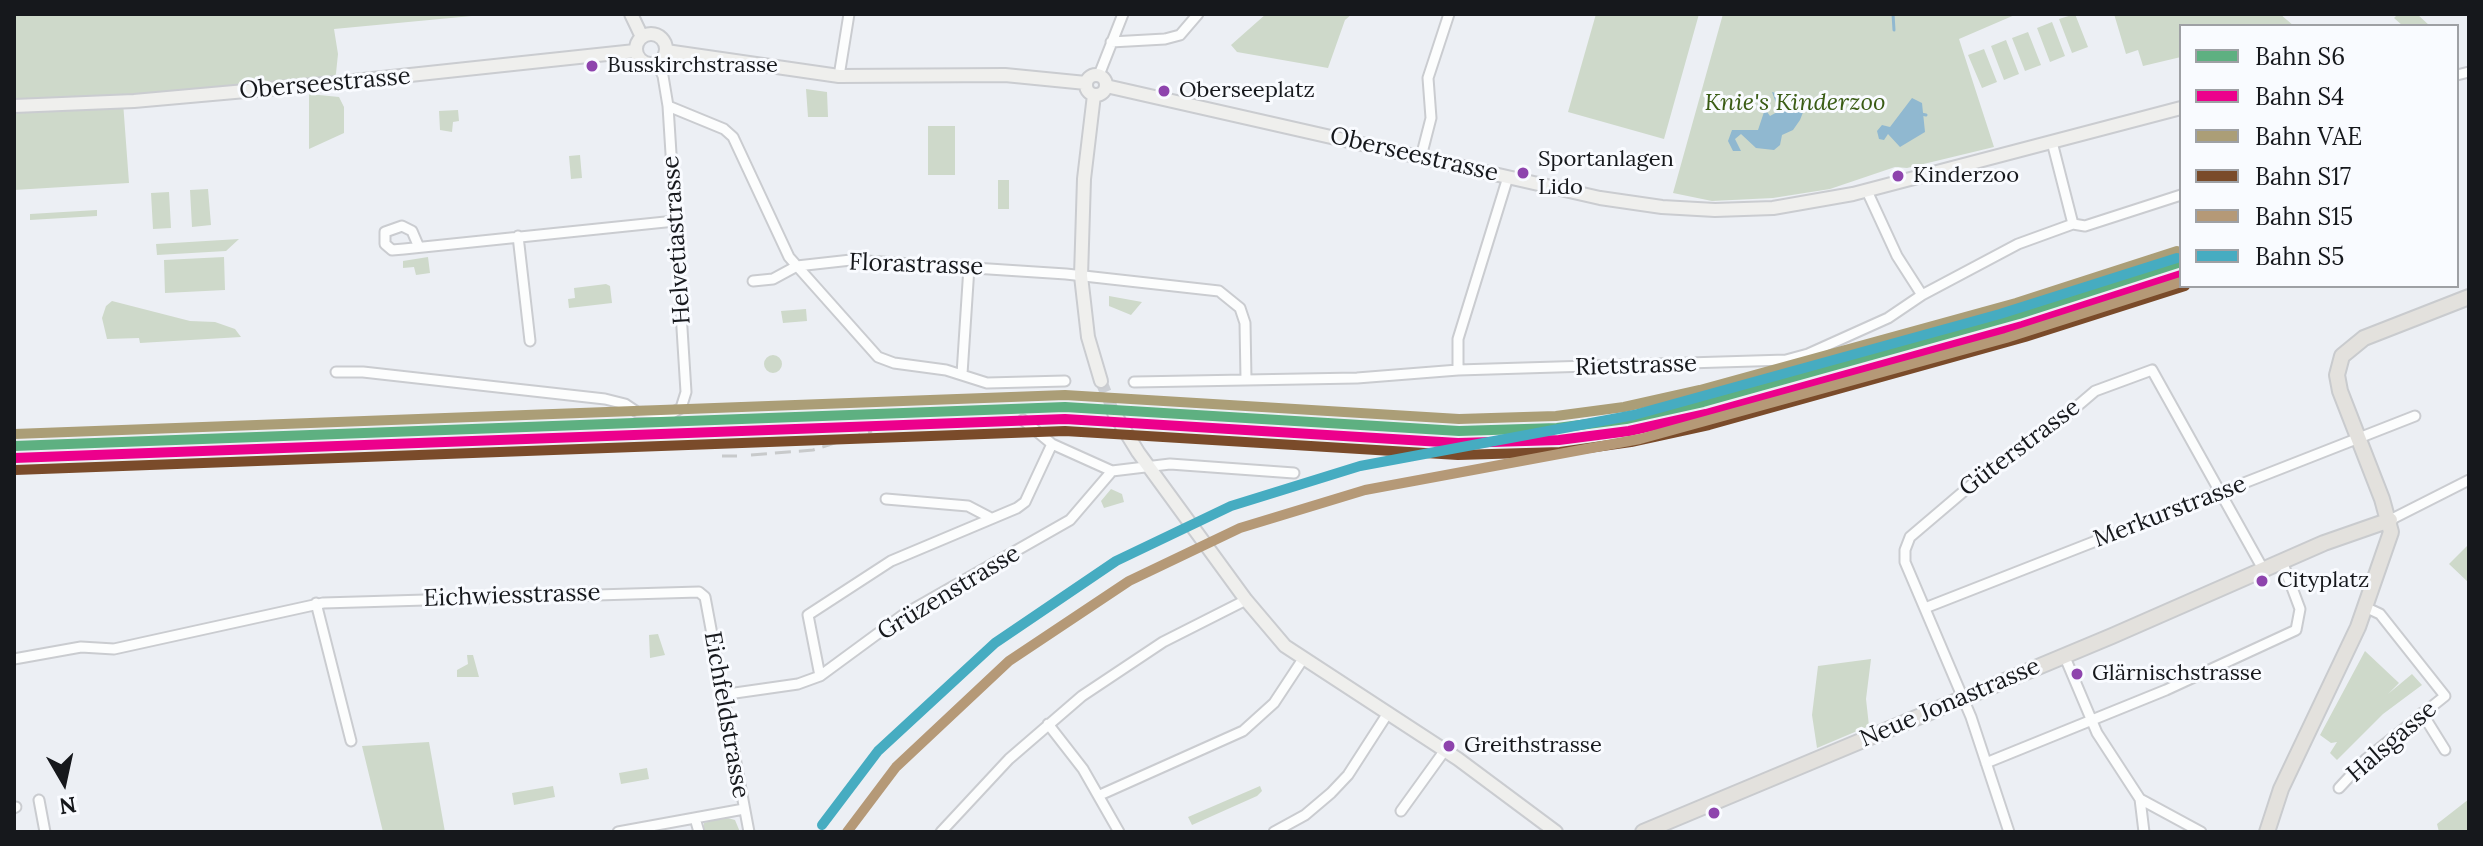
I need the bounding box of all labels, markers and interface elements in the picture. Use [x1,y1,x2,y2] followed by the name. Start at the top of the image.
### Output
[2179,24,2459,288] legend
[2255,41,2345,72] text: Bahn S6
[607,53,778,79] place label: Busskirchstrasse
[584,58,600,74] marker: Busskirchstrasse
[238,62,412,106] street label: Oberseestrasse
[1179,78,1315,104] place label: Oberseeplatz
[2255,81,2344,112] text: Bahn S4
[1156,83,1172,99] marker: Oberseeplatz
[1704,89,1886,117] park label: Knie's Kinderzoo
[2255,121,2362,152] text: Bahn VAE
[1327,122,1501,188] street label: Oberseestrasse
[1538,147,1674,198] place label: Sportanlagen Lido
[657,155,697,325] street label: Helvetiastrasse
[2255,161,2351,192] text: Bahn S17
[1913,163,2019,189] place label: Kinderzoo
[1515,165,1531,181] marker: Sportanlagen Lido
[1890,168,1906,184] marker: Kinderzoo
[2255,201,2353,232] text: Bahn S15
[2255,241,2344,272] text: Bahn S5
[848,248,984,282] street label: Florastrasse
[1574,349,1698,383] street label: Rietstrasse
[1954,393,2086,503] street label: Güterstrasse
[2090,470,2250,554] street label: Merkurstrasse
[873,539,1025,647] street label: Grüzenstrasse
[2277,568,2369,594] place label: Cityplatz
[2254,573,2270,589] marker: Cityplatz
[423,579,601,613] street label: Eichwiesstrasse
[697,629,755,801] street label: Eichfeldstrasse
[1856,652,2044,754] street label: Neue Jonastrasse
[2092,661,2262,687] place label: Glärnischstrasse
[2069,666,2085,682] marker: Glärnischstrasse
[2341,695,2443,789] street label: Halsgasse
[1464,733,1602,759] place label: Greithstrasse
[1441,738,1457,754] marker: Greithstrasse
[24,742,104,822] north arrow
[57,791,78,821] text: N
[1706,805,1722,821] unlabelled marker

